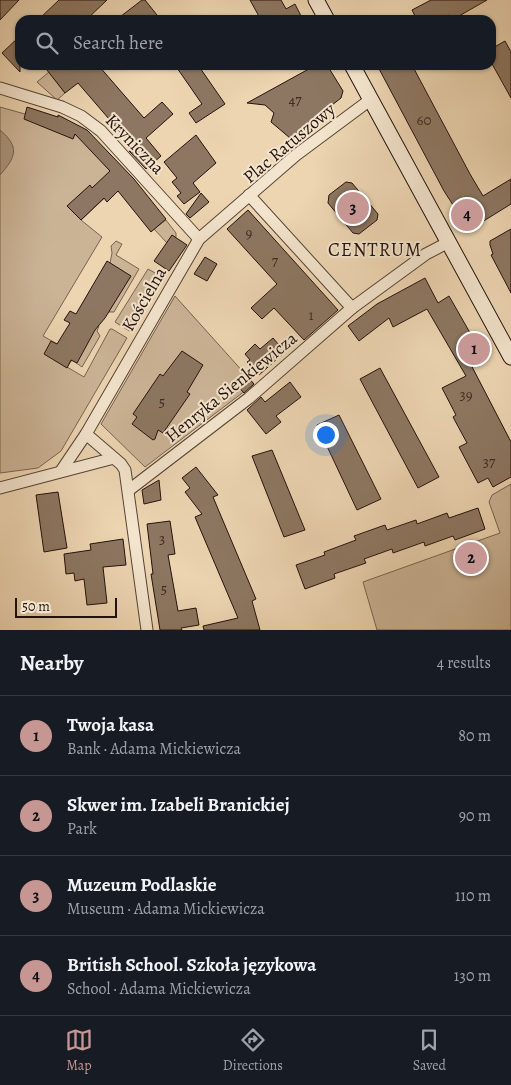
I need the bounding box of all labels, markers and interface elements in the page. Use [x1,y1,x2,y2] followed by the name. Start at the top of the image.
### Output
[15,15,496,70] search box
[33,29,61,57] icon: search
[73,30,163,56] text: Search here
[288,90,302,110] house number: 47
[238,97,341,189] street label: Plac Ratuszowy
[100,108,170,180] street label: Kryniczna
[417,110,431,130] house number: 60
[337,189,369,227] pin: 3
[451,196,483,234] pin: 4
[246,223,253,243] house number: 9
[328,237,422,263] district label: CENTRUM
[272,251,279,271] house number: 7
[116,262,172,335] street label: Kościelna
[308,305,314,325] house number: 1
[160,326,303,448] street label: Henryka Sienkiewicza
[458,330,490,368] pin: 1
[459,385,473,405] house number: 39
[159,392,165,412] house number: 5
[313,422,339,448] your location
[483,452,496,472] house number: 37
[159,529,165,549] house number: 3
[455,539,487,577] pin: 2
[161,579,167,599] house number: 5
[15,595,118,618] scale bar
[22,597,50,616] text: 50 m
[20,649,83,677] text: Nearby
[437,652,491,674] text: 4 results
[67,712,154,738] text: Twoja kasa
[33,725,39,747] text: 1
[458,725,491,747] text: 80 m
[67,738,241,760] text: Bank · Adama Mickiewicza
[67,792,290,818] text: Skwer im. Izabeli Branickiej
[32,805,40,827] text: 2
[459,805,491,827] text: 90 m
[67,818,97,840] text: Park
[67,872,217,898] text: Muzeum Podlaskie
[33,885,39,907] text: 3
[455,885,491,907] text: 110 m
[67,898,265,920] text: Museum · Adama Mickiewicza
[67,952,317,978] text: British School. Szkoła językowa
[32,965,40,987] text: 4
[454,965,491,987] text: 130 m
[67,978,251,1000] text: School · Adama Mickiewicza
[65,1026,93,1075] tab: Map
[223,1026,283,1075] tab: Directions
[413,1026,446,1075] tab: Saved

